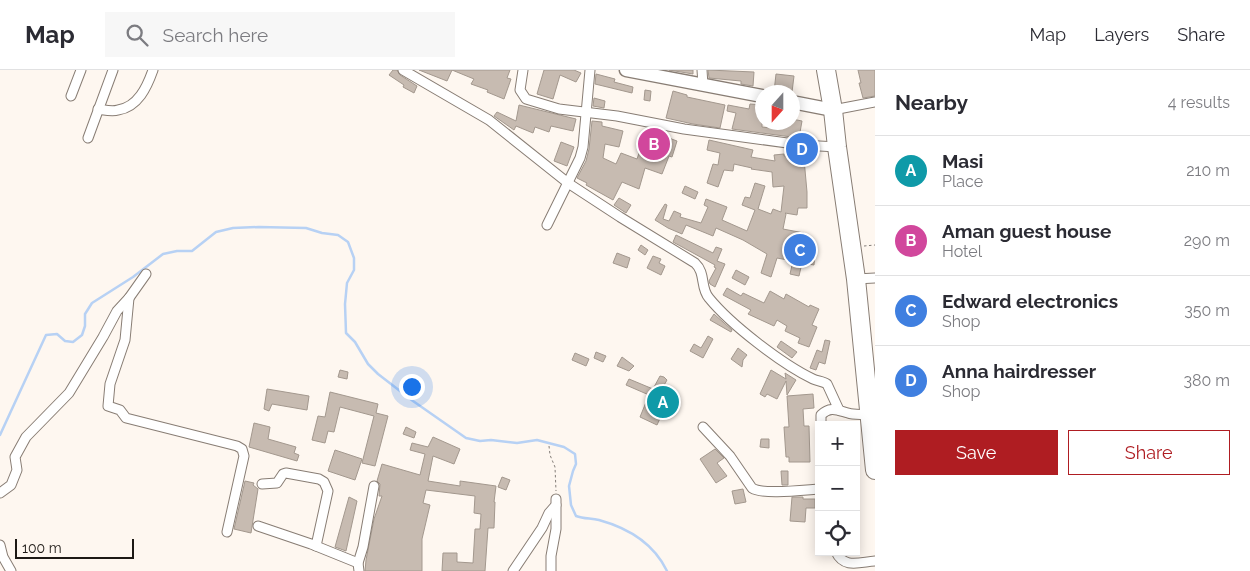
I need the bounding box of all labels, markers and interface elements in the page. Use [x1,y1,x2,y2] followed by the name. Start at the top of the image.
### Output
[105,12,455,57] search box
[25,20,75,49] text: Map
[123,21,151,49] icon: search
[163,24,268,46] text: Search here
[1030,24,1066,45] text: Map
[1094,24,1149,45] text: Layers
[1177,24,1225,45] text: Share
[755,85,800,130] north arrow
[895,90,968,115] text: Nearby
[1168,93,1230,112] text: 4 results
[638,125,670,163] pin: B
[786,130,818,168] pin: D
[942,150,983,172] text: Masi
[906,161,916,180] text: A
[1186,161,1230,180] text: 210 m
[942,172,983,191] text: Place
[942,220,1111,242] text: Aman guest house
[784,231,816,269] pin: C
[906,231,916,250] text: B
[1184,231,1230,250] text: 290 m
[942,242,982,261] text: Hotel
[942,290,1118,312] text: Edward electronics
[906,301,916,320] text: C
[1184,301,1230,320] text: 350 m
[942,312,980,331] text: Shop
[942,360,1096,382] text: Anna hairdresser
[905,371,917,390] text: D
[1183,371,1230,390] text: 380 m
[399,374,425,400] your location
[942,382,980,401] text: Shop
[647,383,679,421] pin: A
[815,421,860,556] map controls
[815,421,860,466] button: +
[895,430,1058,475] button: Save
[1068,430,1230,475] button: Share
[815,466,860,511] button: −
[815,511,860,556] button: locate
[15,536,134,559] scale bar
[22,540,62,556] text: 100 m

